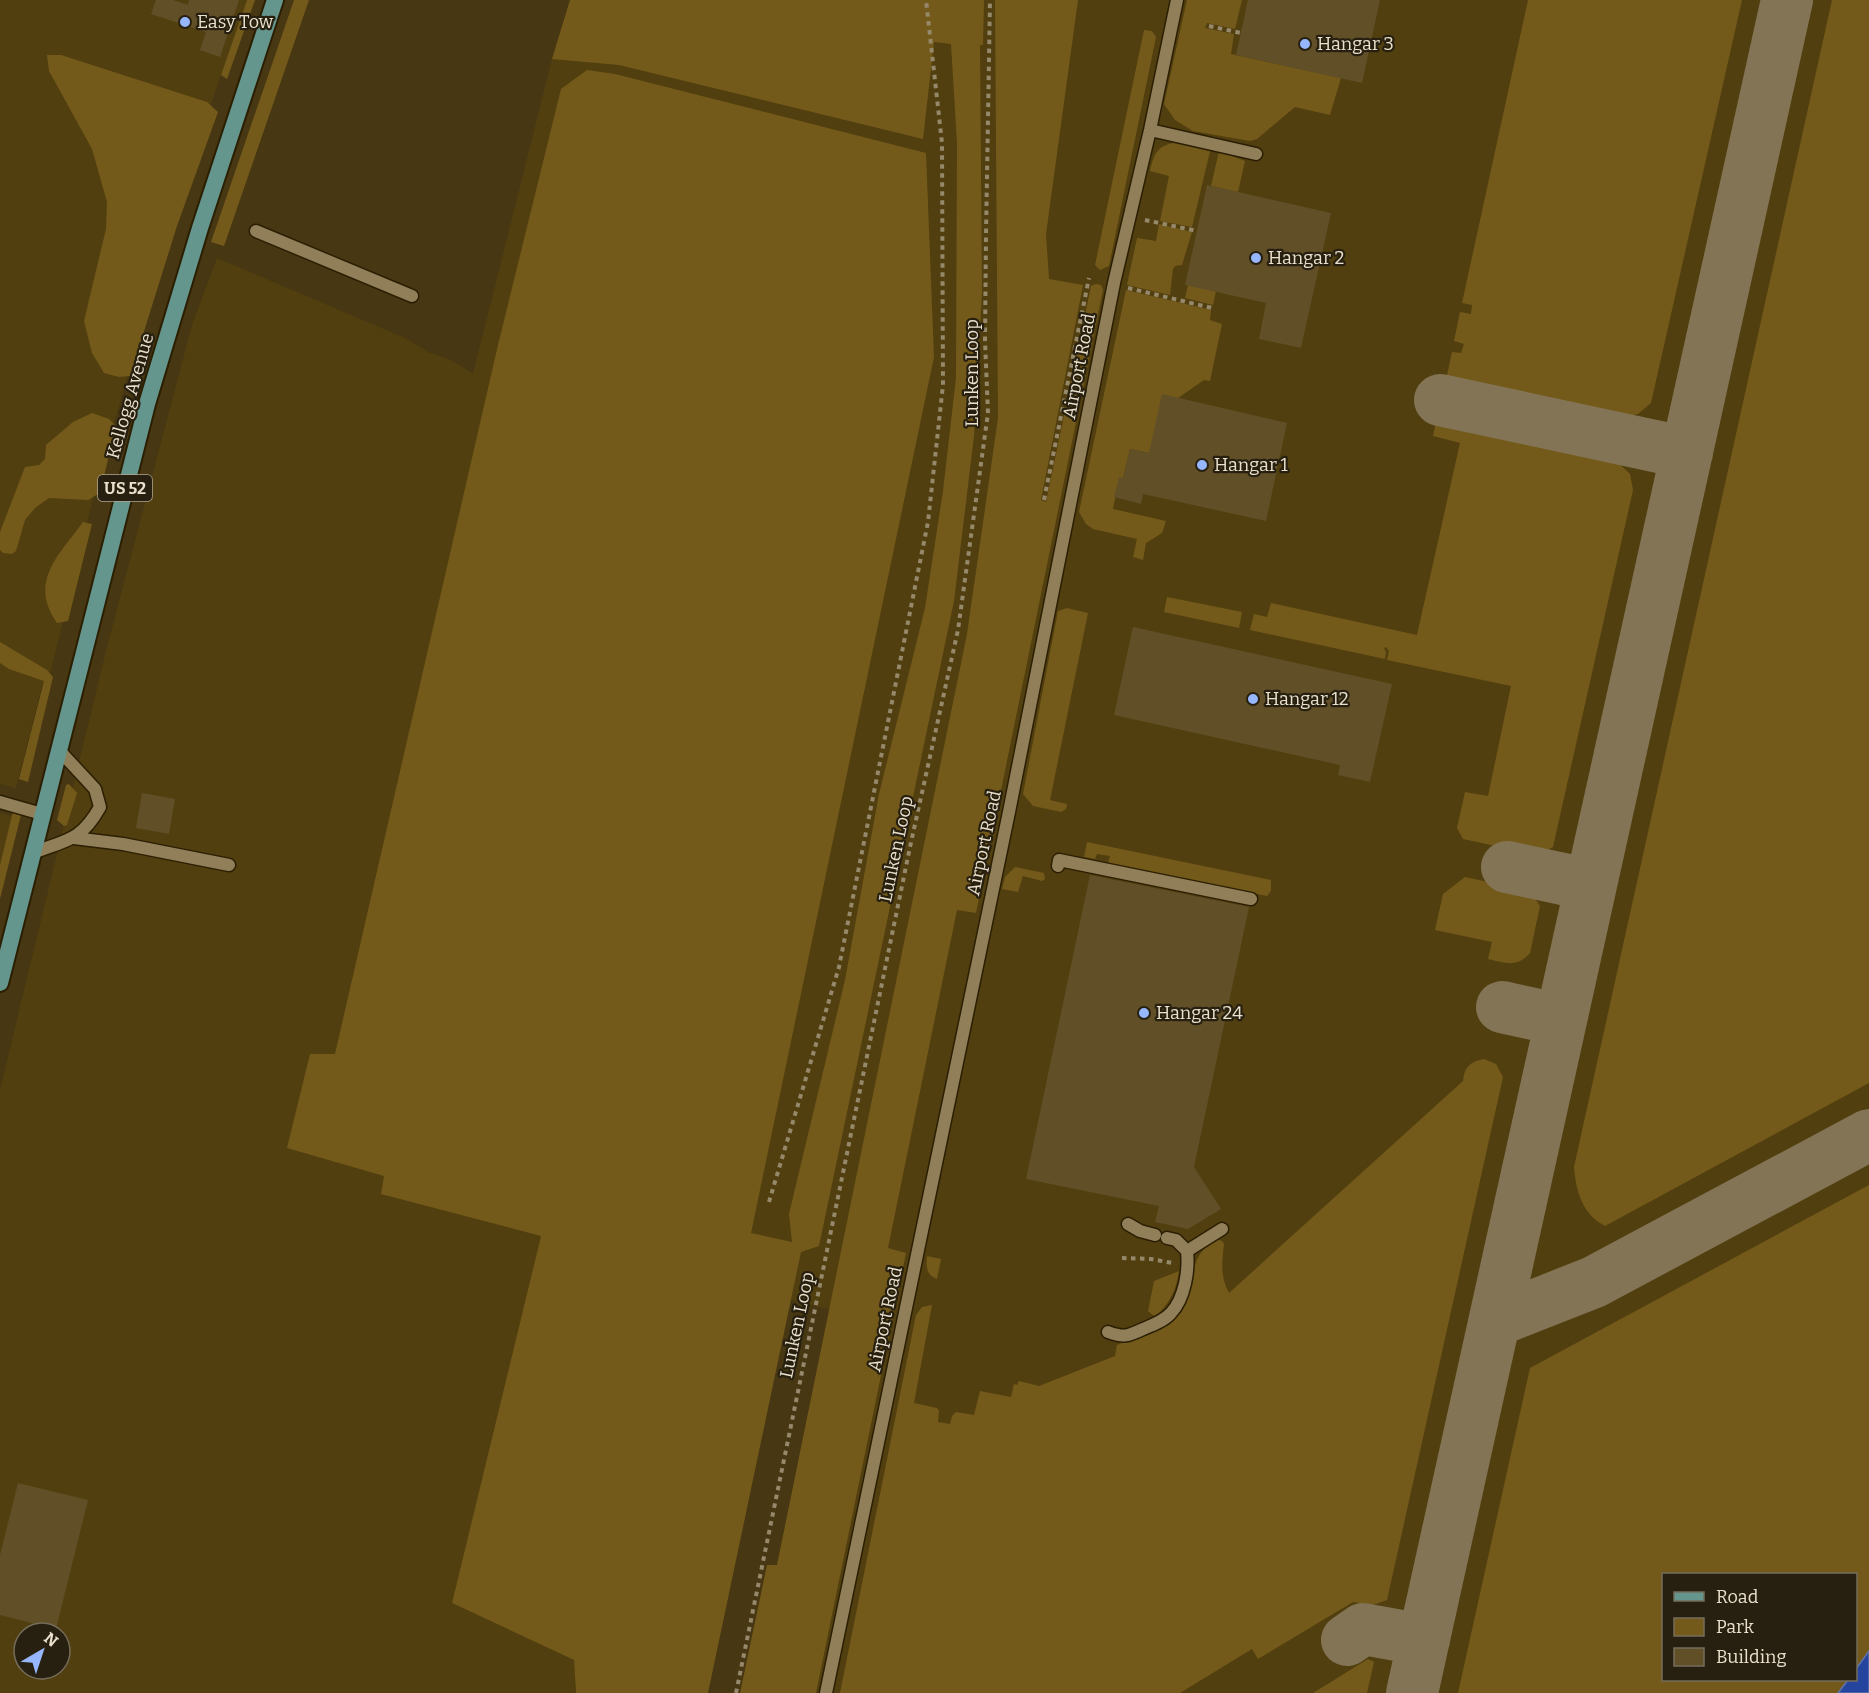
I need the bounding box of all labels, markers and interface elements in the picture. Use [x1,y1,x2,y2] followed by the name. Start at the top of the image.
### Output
[197,11,274,33] place label: Easy Tow
[178,15,192,29] marker: Easy Tow
[1317,33,1394,55] place label: Hangar 3
[1298,37,1312,51] marker: Hangar 3
[1268,247,1344,269] place label: Hangar 2
[1249,251,1263,265] marker: Hangar 2
[1058,311,1100,421] street label: Airport Road
[961,319,983,427] street label: Lunken Loop
[102,331,158,461] street label: Kellogg Avenue
[1214,454,1289,476] place label: Hangar 1
[1195,458,1209,472] marker: Hangar 1
[98,475,152,501] road number: US 52
[1265,688,1349,710] place label: Hangar 12
[1246,692,1260,706] marker: Hangar 12
[962,788,1006,898] street label: Airport Road
[874,794,918,904] street label: Lunken Loop
[1156,1002,1243,1024] place label: Hangar 24
[1137,1006,1151,1020] marker: Hangar 24
[863,1264,907,1374] street label: Airport Road
[775,1270,819,1380] street label: Lunken Loop
[1662,1573,1857,1681] legend
[1716,1586,1759,1608] text: Road
[1716,1616,1755,1638] text: Park
[12,1621,72,1681] north arrow
[40,1628,62,1651] text: N
[1716,1646,1787,1668] text: Building

